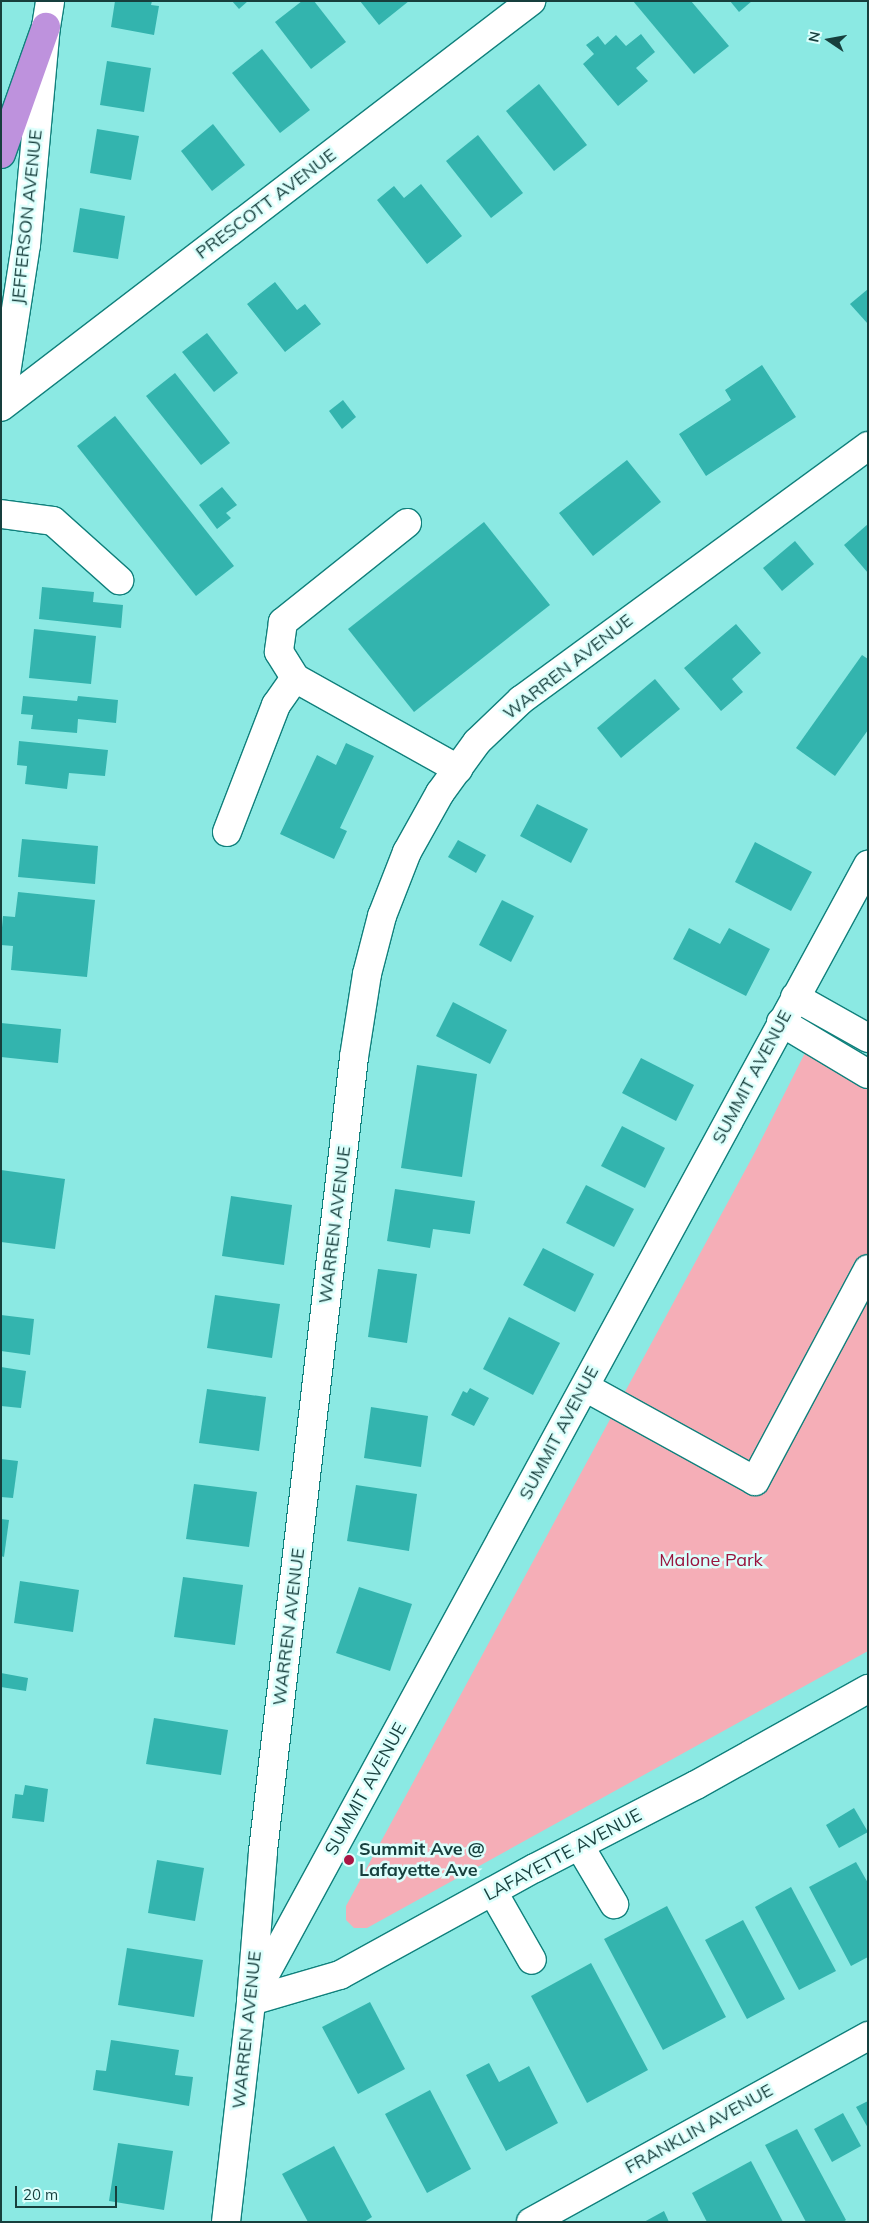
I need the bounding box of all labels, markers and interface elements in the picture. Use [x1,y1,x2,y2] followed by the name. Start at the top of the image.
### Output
[804,15,854,65] north arrow
[804,30,824,44] text: N
[7,129,47,305] street label: JEFFERSON AVENUE
[192,144,340,264] street label: PRESCOTT AVENUE
[499,610,637,724] street label: WARREN AVENUE
[708,1007,796,1147] street label: SUMMIT AVENUE
[315,1145,355,1305] street label: WARREN AVENUE
[515,1363,603,1503] street label: SUMMIT AVENUE
[269,1547,309,1707] street label: WARREN AVENUE
[659,1549,763,1571] park label: Malone Park
[321,1719,411,1859] street label: SUMMIT AVENUE
[481,1804,645,1906] street label: LAFAYETTE AVENUE
[359,1839,485,1882] place label: Summit Ave @ Lafayette Ave
[343,1854,355,1866] marker: Summit Ave @ Lafayette Ave
[228,1950,266,2110] street label: WARREN AVENUE
[621,2079,777,2179] street label: FRANKLIN AVENUE
[18,2176,120,2208] scale bar
[23,2185,58,2204] text: 20 m

